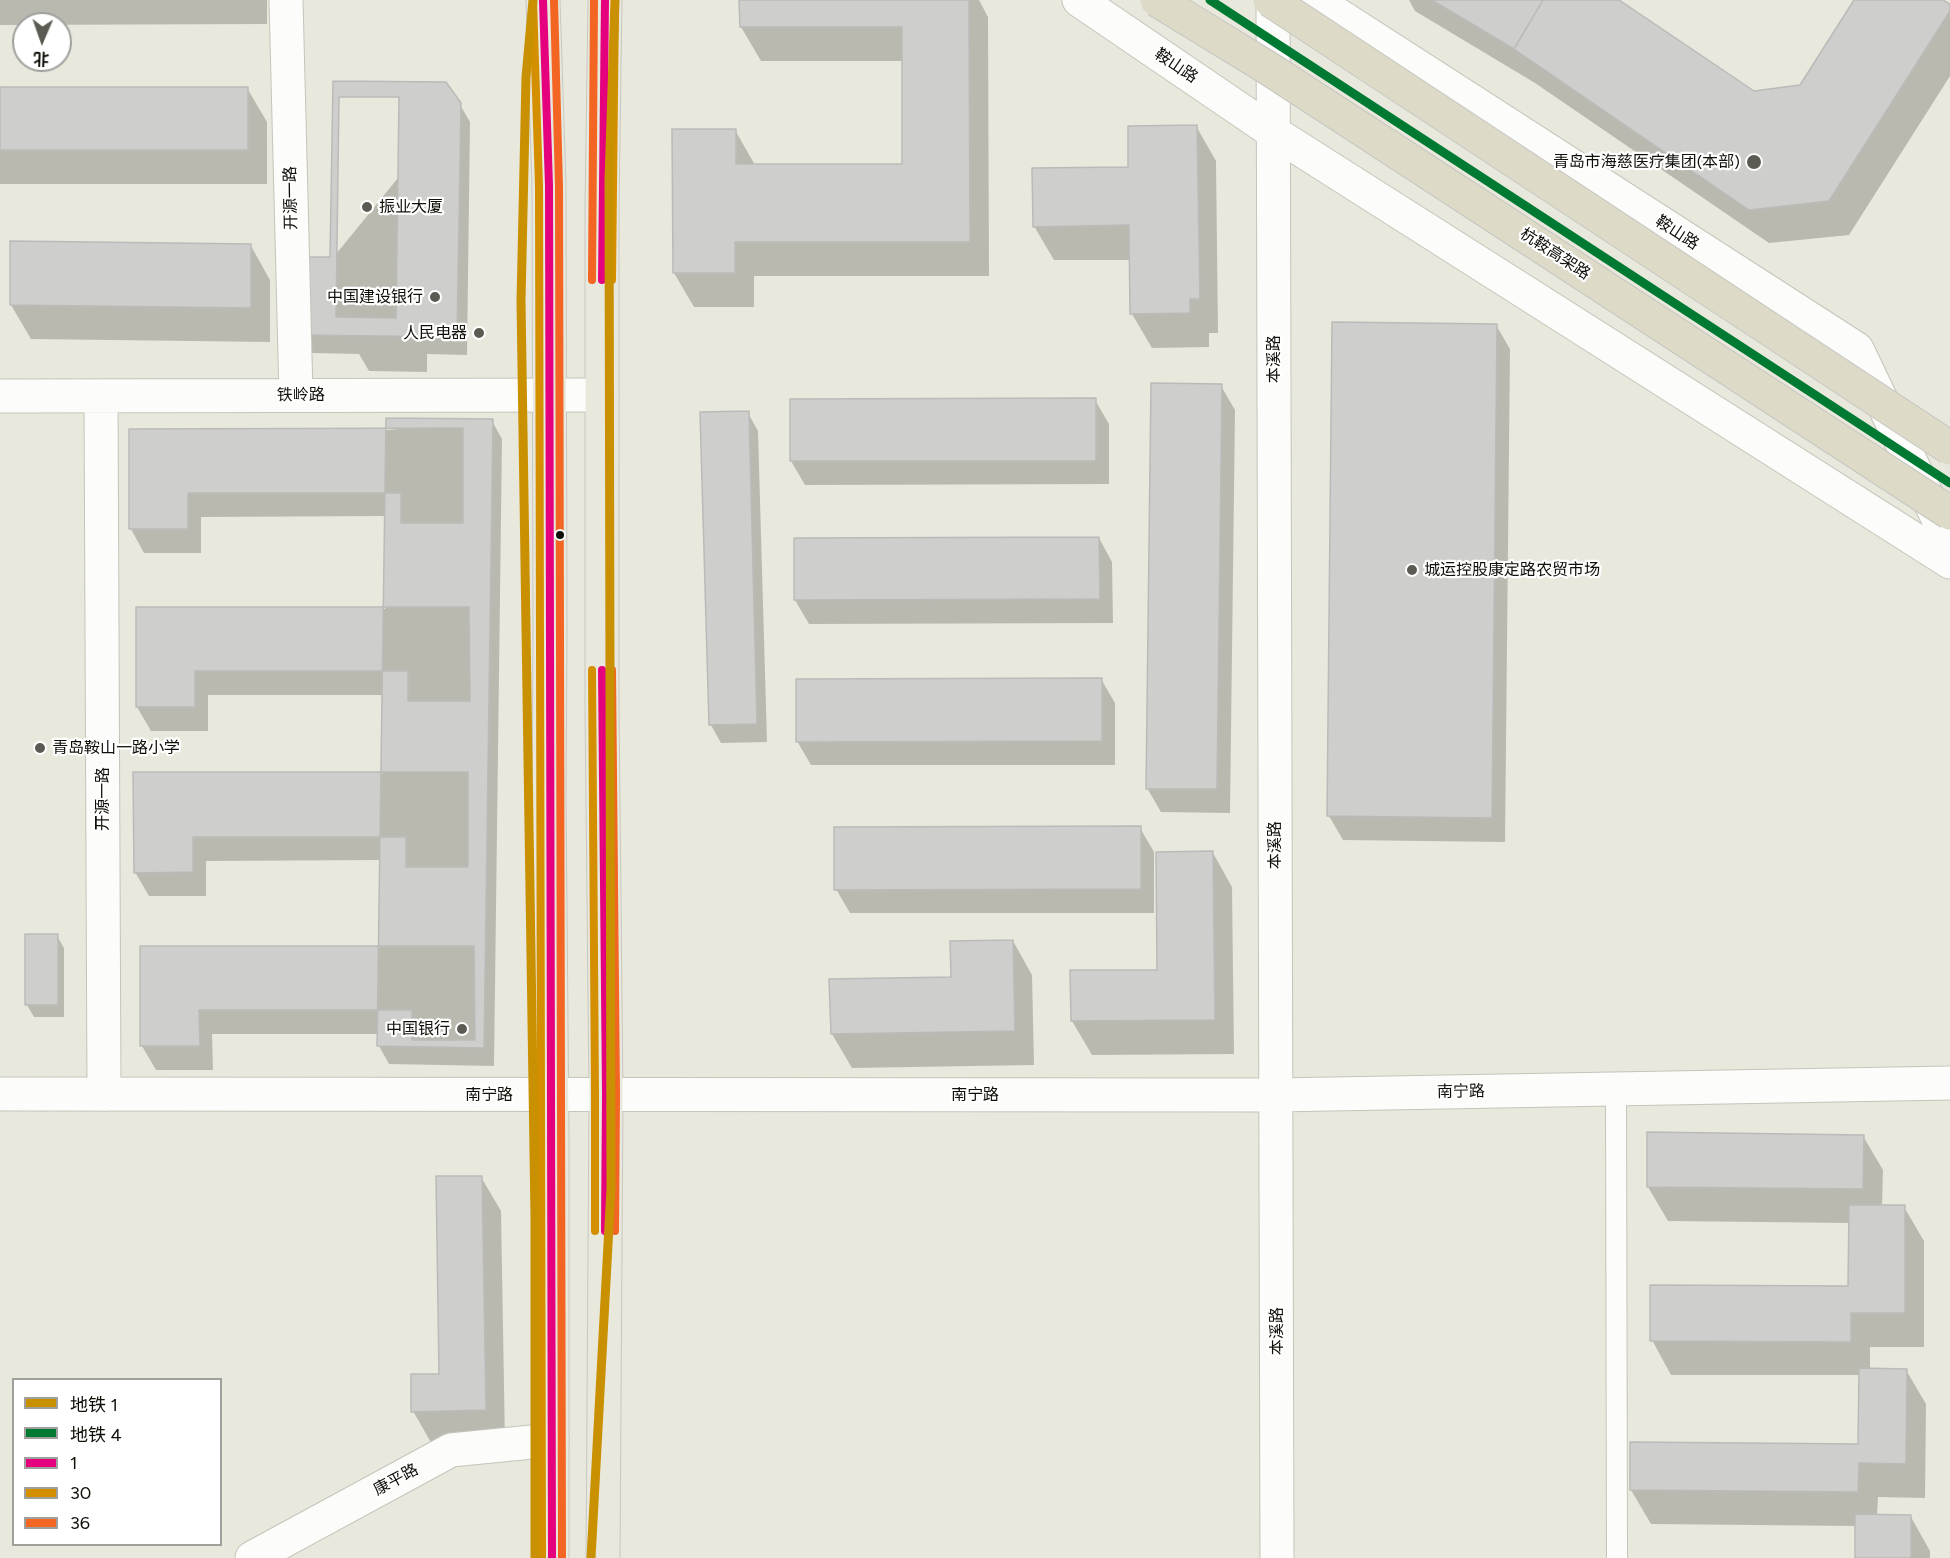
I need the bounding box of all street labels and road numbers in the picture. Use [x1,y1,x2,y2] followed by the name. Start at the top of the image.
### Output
[1151,45,1201,87] street label: 鞍山路
[281,166,301,230] street label: 开源一路
[1652,212,1702,254] street label: 鞍山路
[1516,224,1594,284] street label: 杭鞍高架路
[1264,335,1284,383] street label: 本溪路
[277,385,325,405] street label: 铁岭路
[93,767,113,831] street label: 开源一路
[1265,821,1285,869] street label: 本溪路
[1437,1082,1485,1102] street label: 南宁路
[465,1085,513,1105] street label: 南宁路
[951,1085,999,1105] street label: 南宁路
[1267,1307,1287,1355] street label: 本溪路
[370,1460,422,1500] street label: 康平路

